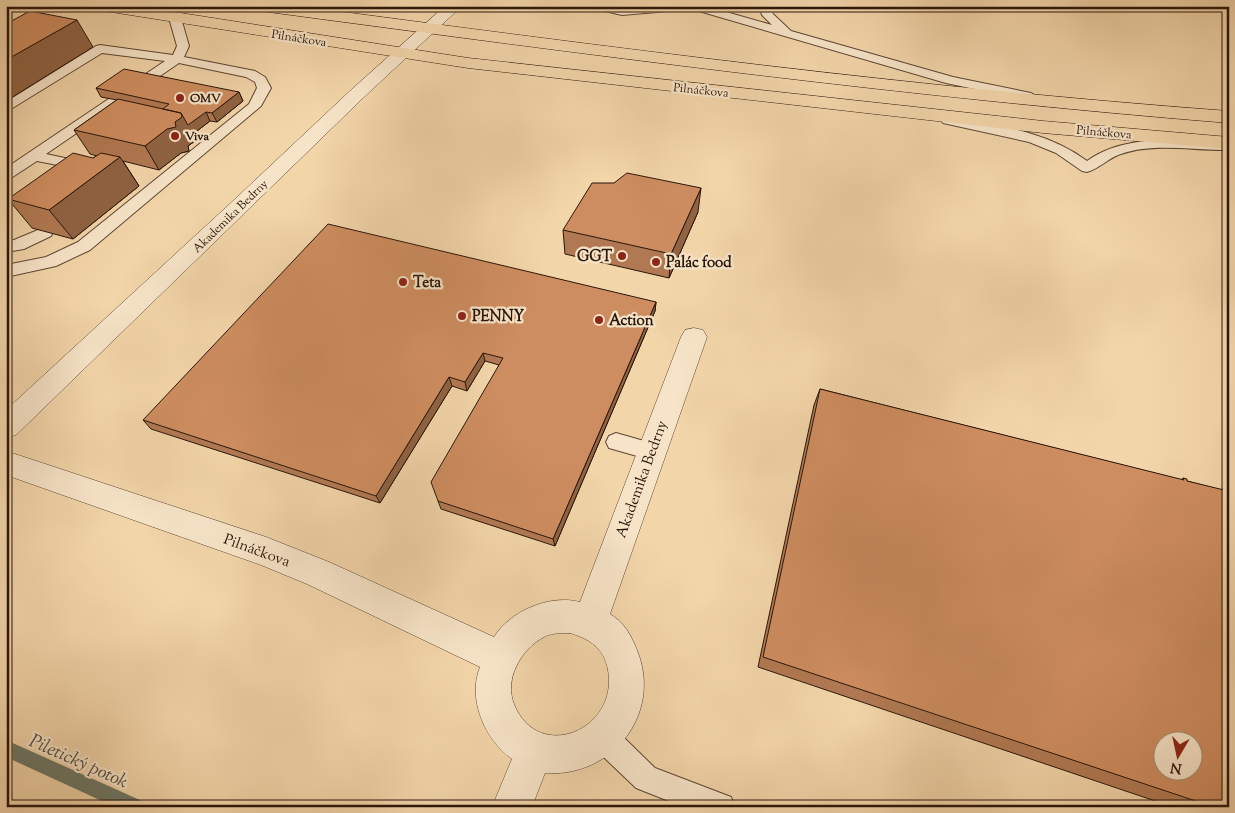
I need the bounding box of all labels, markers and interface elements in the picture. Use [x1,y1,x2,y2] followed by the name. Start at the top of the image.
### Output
[270,26,328,52] street label: Pilnáčkova
[672,79,730,103] street label: Pilnáčkova
[190,90,221,108] place label: OMV
[174,92,186,104] marker: OMV
[1075,122,1133,144] street label: Pilnáčkova
[184,128,210,146] place label: Viva
[169,130,181,142] marker: Viva
[189,176,273,258] street label: Akademika Bedrny
[577,247,612,268] place label: GGT
[616,250,628,262] marker: GGT
[666,253,732,274] place label: Palác food
[650,256,662,268] marker: Palác food
[413,273,441,294] place label: Teta
[397,276,409,288] marker: Teta
[472,307,524,328] place label: PENNY
[456,310,468,322] marker: PENNY
[609,311,654,332] place label: Action
[593,314,605,326] marker: Action
[611,417,674,541] street label: Akademika Bedrny
[220,530,293,573] street label: Pilnáčkova
[24,728,132,796] water label: Piletický potok
[1152,730,1202,780] north arrow
[1169,756,1183,778] text: N

